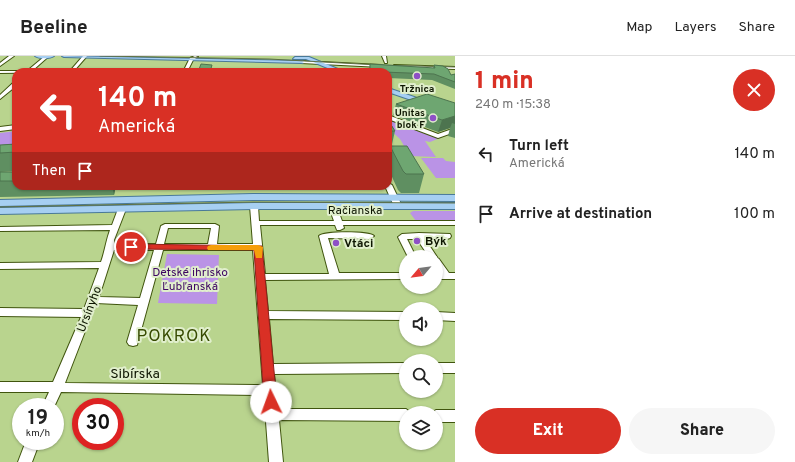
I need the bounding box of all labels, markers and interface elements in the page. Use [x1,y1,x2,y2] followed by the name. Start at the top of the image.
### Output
[20,16,88,40] text: Beeline
[626,19,652,36] text: Map
[674,19,716,36] text: Layers
[738,19,775,36] text: Share
[475,67,534,97] text: 1 min
[733,69,775,111] button: close
[412,71,422,81] marker: Tržnica
[98,81,177,117] text: 140 m
[400,83,434,96] place label: Tržnica
[32,84,84,136] icon: left
[475,97,551,113] text: 240 m · 15:38
[395,107,425,132] place label: Unitas blok F
[428,113,438,123] marker: Unitas blok F
[98,116,175,139] text: Americká
[509,137,569,156] text: Turn left
[475,143,497,165] icon: left
[735,145,775,164] text: 140 m
[509,156,565,172] text: Americká
[74,160,96,182] icon: arrive
[32,162,66,181] text: Then
[328,203,382,219] street label: Račianska
[475,203,497,225] icon: arrive
[509,205,652,224] text: Arrive at destination
[734,205,775,224] text: 100 m
[114,230,148,264] pin
[425,234,447,250] place label: Býk
[120,236,142,258] icon: arrive
[344,236,373,252] place label: Vtáci
[412,236,422,246] marker: Býk
[331,238,341,248] marker: Vtáci
[399,250,443,294] north arrow
[399,250,443,450] map controls
[152,265,228,295] park label: Detské ihrisko Ľubľanská
[74,284,106,335] street label: Ursínyho
[399,302,443,346] button: sound
[136,326,212,348] district label: POKROK
[399,354,443,398] button: search
[110,366,160,383] street label: Sibírska
[250,381,292,423] position arrow
[72,398,124,450] speed limit sign: 30
[28,406,48,432] text: 19
[399,406,443,450] button: layers
[475,408,621,454] button: Exit
[629,408,775,454] button: Share
[26,427,50,440] text: km/h

